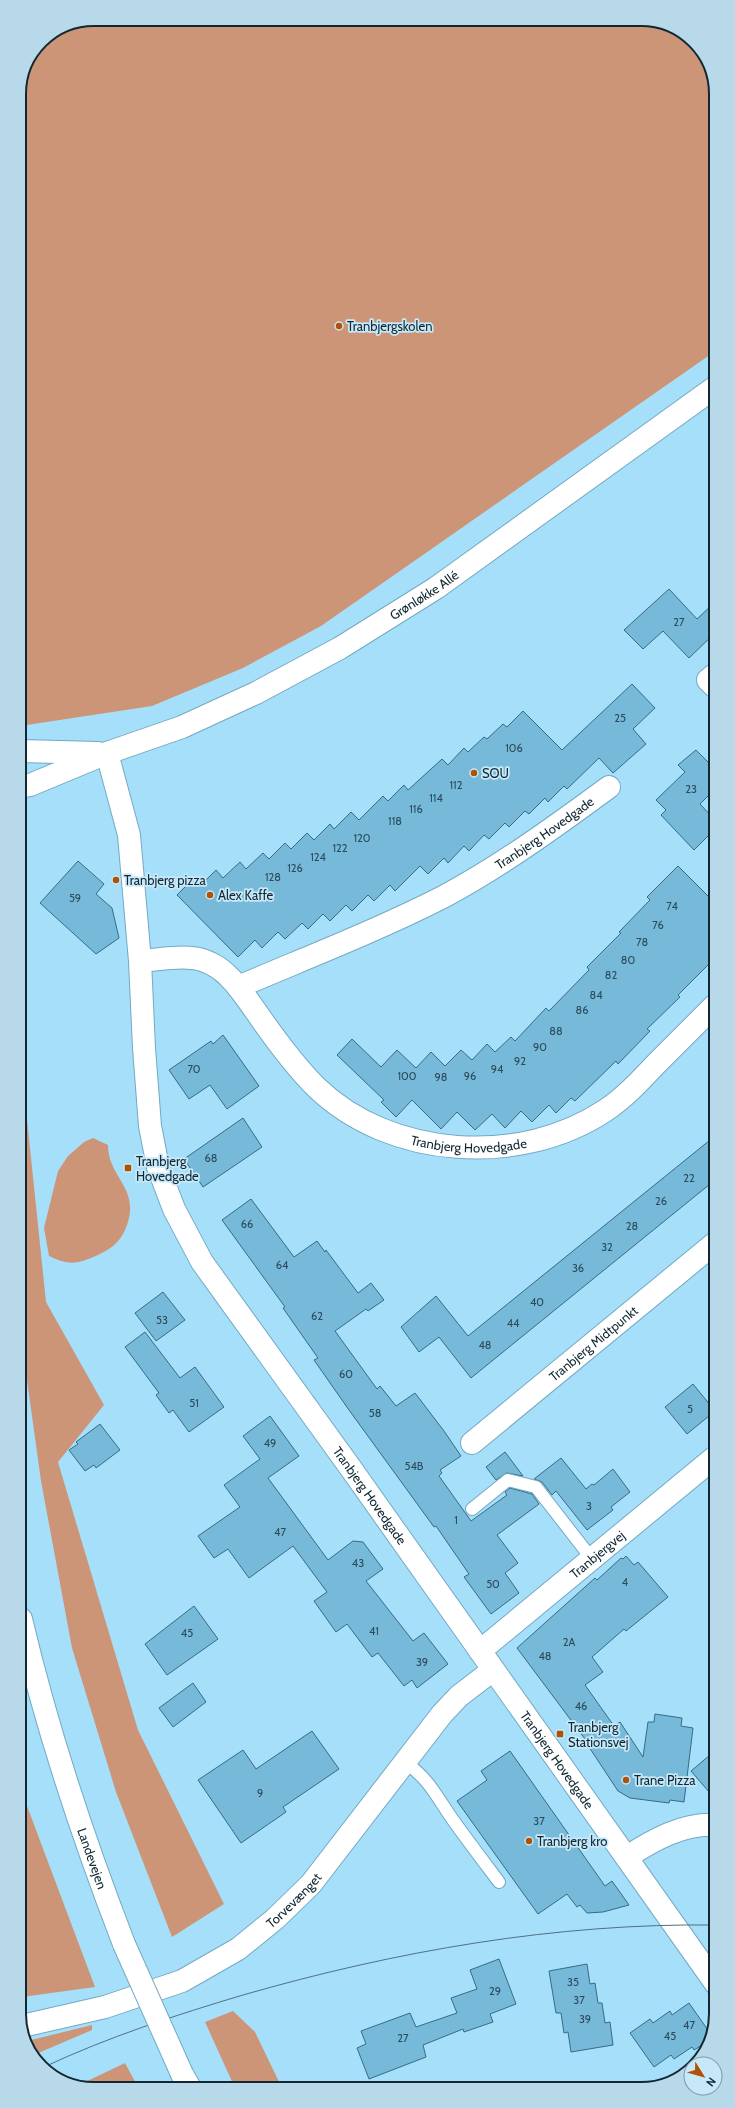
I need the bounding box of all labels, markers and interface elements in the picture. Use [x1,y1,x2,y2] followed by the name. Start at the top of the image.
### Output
[347,318,432,335] place label: Tranbjergskolen
[334,321,344,331] marker: Tranbjergskolen
[387,566,462,623] street label: Grønløkke Allé
[673,615,685,629] house number: 27
[614,711,626,725] house number: 25
[505,741,523,755] house number: 106
[482,765,509,781] place label: SOU
[469,768,479,778] marker: SOU
[450,778,463,792] house number: 112
[685,782,697,796] house number: 23
[429,791,443,805] house number: 114
[492,793,597,872] street label: Tranbjerg Hovedgade
[409,802,423,816] house number: 116
[388,814,402,828] house number: 118
[353,831,371,845] house number: 120
[332,841,348,855] house number: 122
[310,850,326,864] house number: 124
[287,861,303,875] house number: 126
[265,870,281,884] house number: 128
[124,872,207,889] place label: Tranbjerg pizza
[111,875,121,885] marker: Tranbjerg pizza
[218,887,274,903] place label: Alex Kaffe
[205,890,215,900] marker: Alex Kaffe
[69,891,81,905] house number: 59
[666,899,678,913] house number: 74
[652,918,664,932] house number: 76
[636,935,648,949] house number: 78
[621,953,635,967] house number: 80
[605,968,617,982] house number: 82
[589,988,603,1002] house number: 84
[576,1003,588,1017] house number: 86
[549,1024,563,1038] house number: 88
[533,1040,547,1054] house number: 90
[514,1054,526,1068] house number: 92
[187,1062,201,1076] house number: 70
[491,1062,504,1076] house number: 94
[398,1069,417,1083] house number: 100
[464,1069,476,1083] house number: 96
[435,1070,447,1084] house number: 98
[409,1132,528,1156] street label: Tranbjerg Hovedgade
[205,1151,217,1165] house number: 68
[136,1153,199,1184] place label: Tranbjerg Hovedgade
[123,1163,133,1173] marker: Tranbjerg Hovedgade
[683,1171,695,1185] house number: 22
[655,1194,667,1208] house number: 26
[241,1217,253,1231] house number: 66
[626,1219,638,1233] house number: 28
[601,1240,613,1254] house number: 32
[276,1258,289,1272] house number: 64
[572,1261,584,1275] house number: 36
[530,1295,544,1309] house number: 40
[546,1302,641,1384] street label: Tranbjerg Midtpunkt
[311,1309,323,1323] house number: 62
[156,1313,168,1327] house number: 53
[507,1316,520,1330] house number: 44
[478,1338,492,1352] house number: 48
[339,1367,353,1381] house number: 60
[189,1396,199,1410] house number: 51
[687,1402,693,1416] house number: 5
[369,1406,381,1420] house number: 58
[264,1436,276,1450] house number: 49
[330,1443,410,1548] street label: Tranbjerg Hovedgade
[405,1459,424,1473] house number: 54B
[586,1499,592,1513] house number: 3
[454,1513,458,1527] house number: 1
[274,1525,286,1539] house number: 47
[567,1527,628,1581] street label: Tranbjergvej
[352,1556,364,1570] house number: 43
[622,1575,629,1589] house number: 4
[486,1577,500,1591] house number: 50
[369,1624,379,1638] house number: 41
[181,1626,193,1640] house number: 45
[563,1635,575,1649] house number: 2A
[538,1649,552,1663] house number: 48
[416,1655,428,1669] house number: 39
[575,1699,587,1713] house number: 46
[517,1708,598,1812] street label: Tranbjerg Hovedgade
[568,1719,629,1751] place label: Tranbjerg Stationsvej
[555,1729,565,1739] marker: Tranbjerg Stationsvej
[634,1772,696,1788] place label: Trane Pizza
[621,1775,631,1785] marker: Trane Pizza
[257,1786,263,1800] house number: 9
[533,1814,545,1828] house number: 37
[74,1826,111,1891] street label: Landevejen
[537,1833,607,1850] place label: Tranbjerg kro
[524,1836,534,1846] marker: Tranbjerg kro
[263,1869,325,1931] street label: Torvevænget
[567,1975,579,1989] house number: 35
[489,1984,501,1998] house number: 29
[573,1993,585,2007] house number: 37
[579,2012,591,2026] house number: 39
[683,2018,695,2032] house number: 47
[664,2029,676,2043] house number: 45
[397,2031,409,2045] house number: 27
[683,2056,723,2096] north arrow
[703,2075,719,2089] text: N

